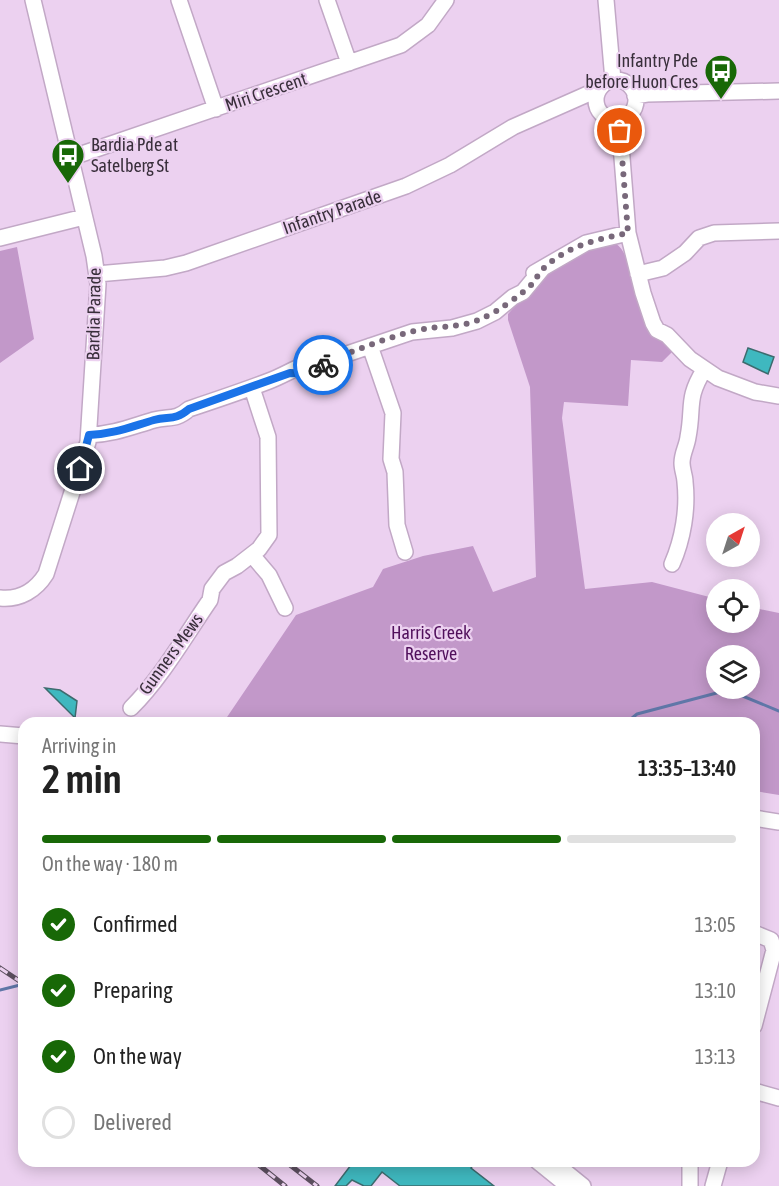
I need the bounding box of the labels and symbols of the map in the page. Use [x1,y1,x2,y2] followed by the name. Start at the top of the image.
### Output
[585,50,698,92] place label: Infantry Pde before Huon Cres
[703,53,739,100] bus stop icon: Infantry Pde before Huon Cres
[222,68,309,115] street label: Miri Crescent
[594,105,645,156] pin
[91,134,178,176] place label: Bardia Pde at Satelberg St
[50,137,86,184] bus stop icon: Bardia Pde at Satelberg St
[280,185,384,238] street label: Infantry Parade
[82,268,105,360] street label: Bardia Parade
[293,335,353,395] courier
[54,443,105,494] pin
[706,513,760,567] north arrow
[134,609,207,698] street label: Gunners Mews
[391,622,471,664] park label: Harris Creek Reserve

